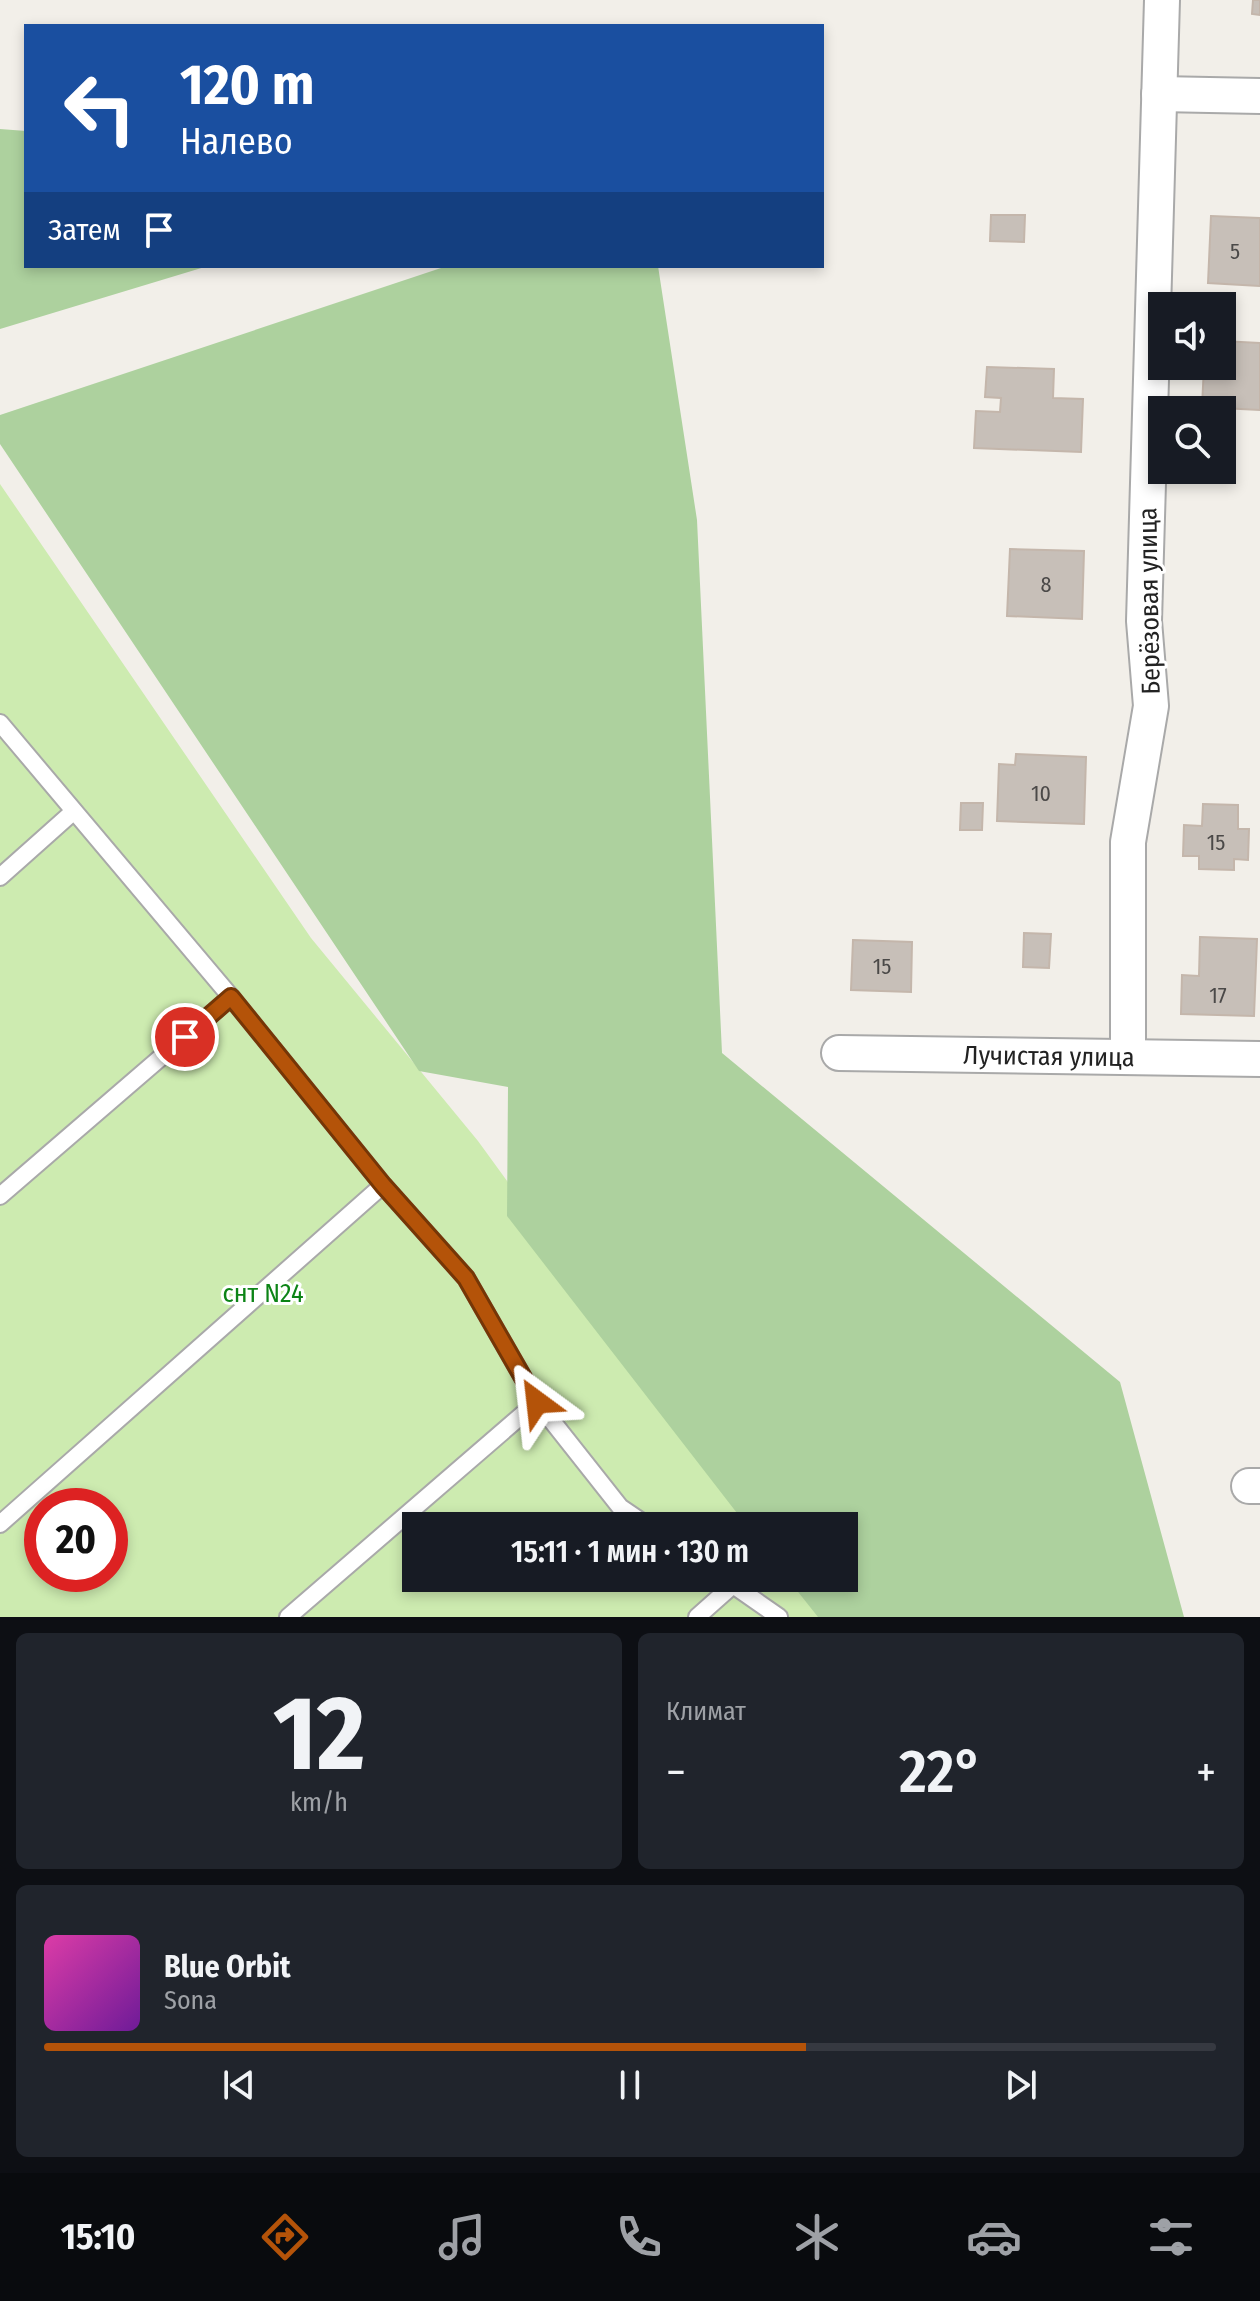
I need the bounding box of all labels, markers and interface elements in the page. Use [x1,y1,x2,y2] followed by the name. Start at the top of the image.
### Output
[180,52,315,119] text: 120 m
[48,56,152,160] icon: left
[180,120,293,164] text: Налево
[137,208,181,252] icon: arrive
[48,212,121,248] text: Затем
[1230,238,1240,265] house number: 5
[1148,292,1236,484] map controls
[1148,292,1236,380] button: sound
[1148,396,1236,484] button: search
[1132,507,1167,695] street label: Берёзовая улица
[1040,571,1052,598] house number: 8
[1031,780,1051,807] house number: 10
[1207,829,1225,856] house number: 15
[873,953,891,980] house number: 15
[1209,982,1227,1009] house number: 17
[151,1003,219,1071] pin
[163,1015,207,1059] icon: arrive
[963,1040,1135,1073] street label: Лучистая улица
[223,1278,303,1309] park label: снт N24
[495,1360,579,1444] position arrow
[24,1488,128,1592] speed limit sign: 20
[511,1534,749,1570] text: 15:11 · 1 мин · 130 m
[273,1672,365,1797] text: 12
[666,1696,746,1727] text: Климат
[899,1736,983,1808] text: 22°
[666,1746,686,1799] text: −
[1196,1746,1216,1799] text: +
[290,1787,348,1818] text: km/h
[164,1949,290,1985] text: Blue Orbit
[164,1985,217,2016] text: Sona
[217,2063,261,2107] icon: previous
[608,2063,652,2107] icon: pause
[999,2063,1043,2107] icon: next
[257,2209,313,2265] icon: directions
[434,2209,490,2265] icon: music
[611,2209,667,2265] icon: phone
[789,2209,845,2265] icon: climate
[966,2209,1022,2265] icon: car
[1143,2209,1199,2265] icon: filters
[61,2215,135,2259] text: 15:10

